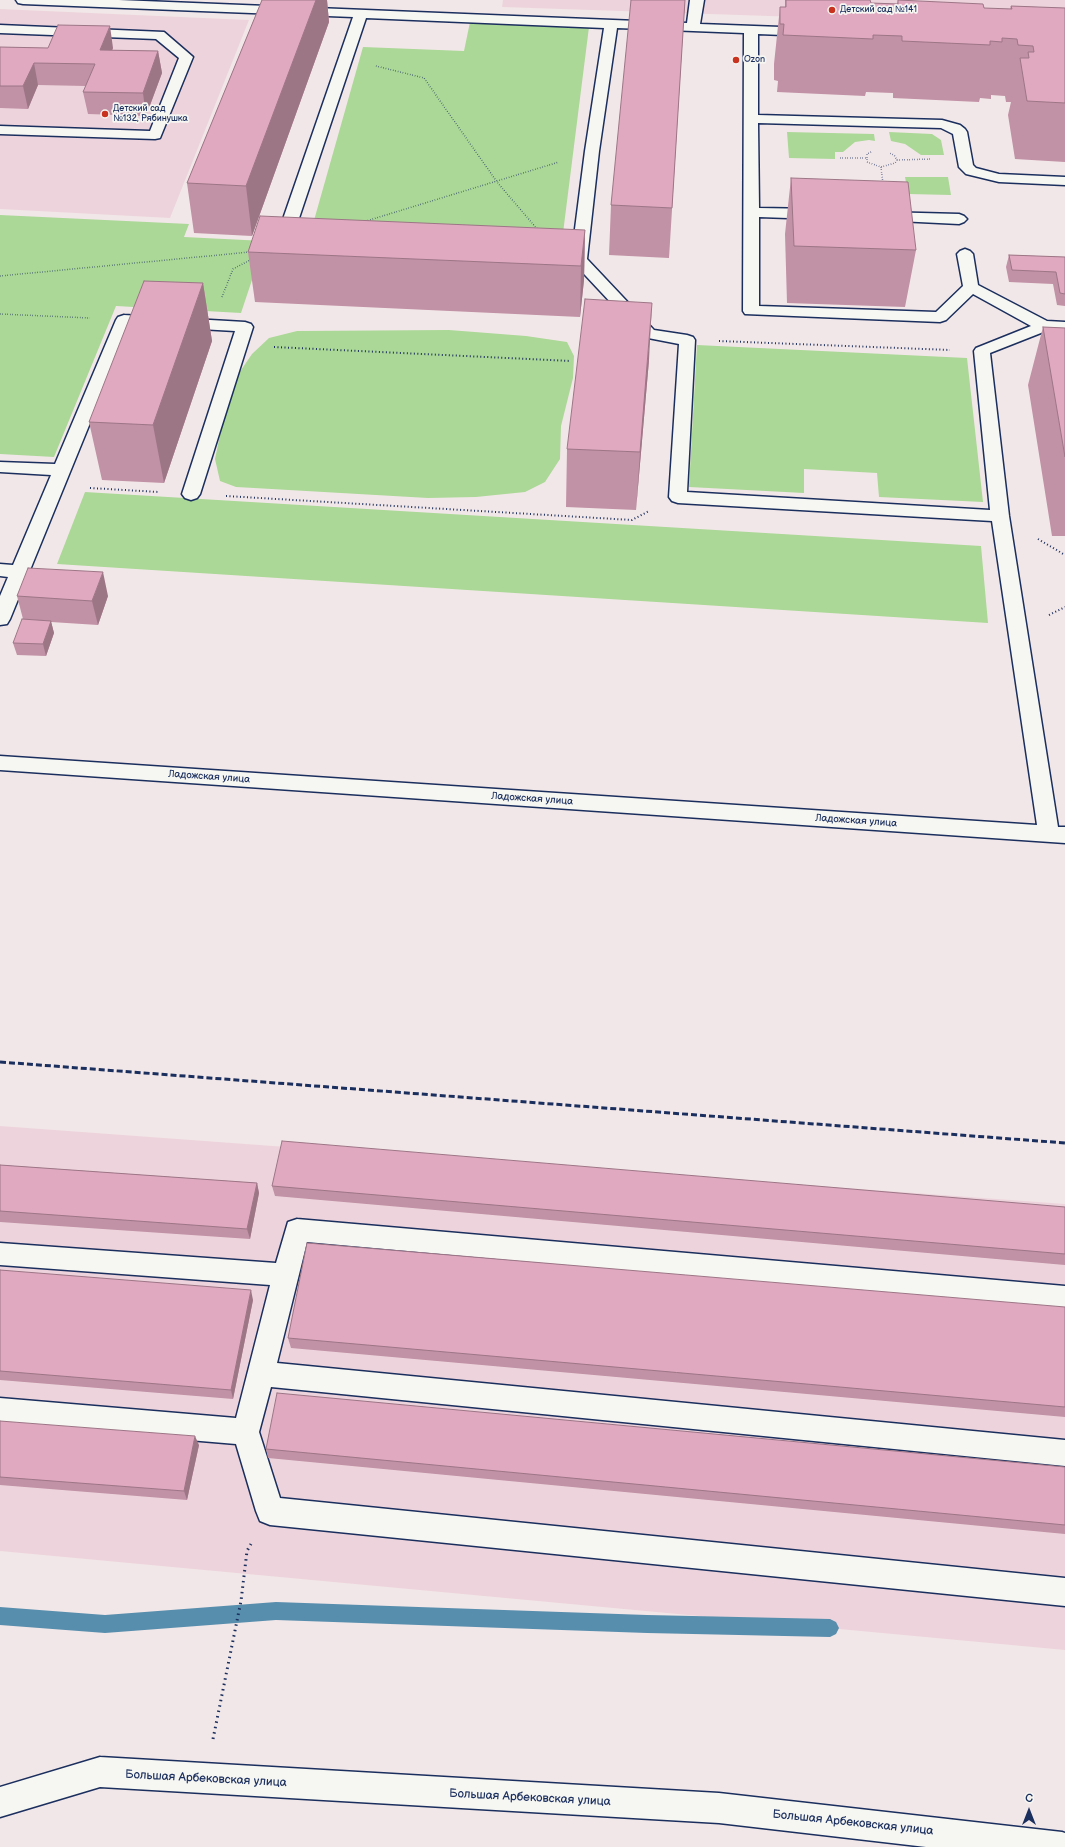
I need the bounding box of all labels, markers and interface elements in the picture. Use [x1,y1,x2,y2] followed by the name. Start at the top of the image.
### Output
[827,5,837,15] marker: Детский сад №141
[840,5,917,15] place label: Детский сад №141
[731,55,741,65] marker: Ozon
[744,55,765,65] place label: Ozon
[113,104,188,125] place label: Детский сад №132, Рябинушка
[100,109,110,119] marker: Детский сад №132, Рябинушка
[168,768,250,786] street label: Ладожская улица
[491,790,573,808] street label: Ладожская улица
[815,812,897,830] street label: Ладожская улица
[125,1768,287,1790] street label: Большая Арбековская улица
[449,1787,611,1809] street label: Большая Арбековская улица
[1009,1791,1049,1831] north arrow
[1025,1792,1033,1805] text: С
[772,1807,934,1839] street label: Большая Арбековская улица

